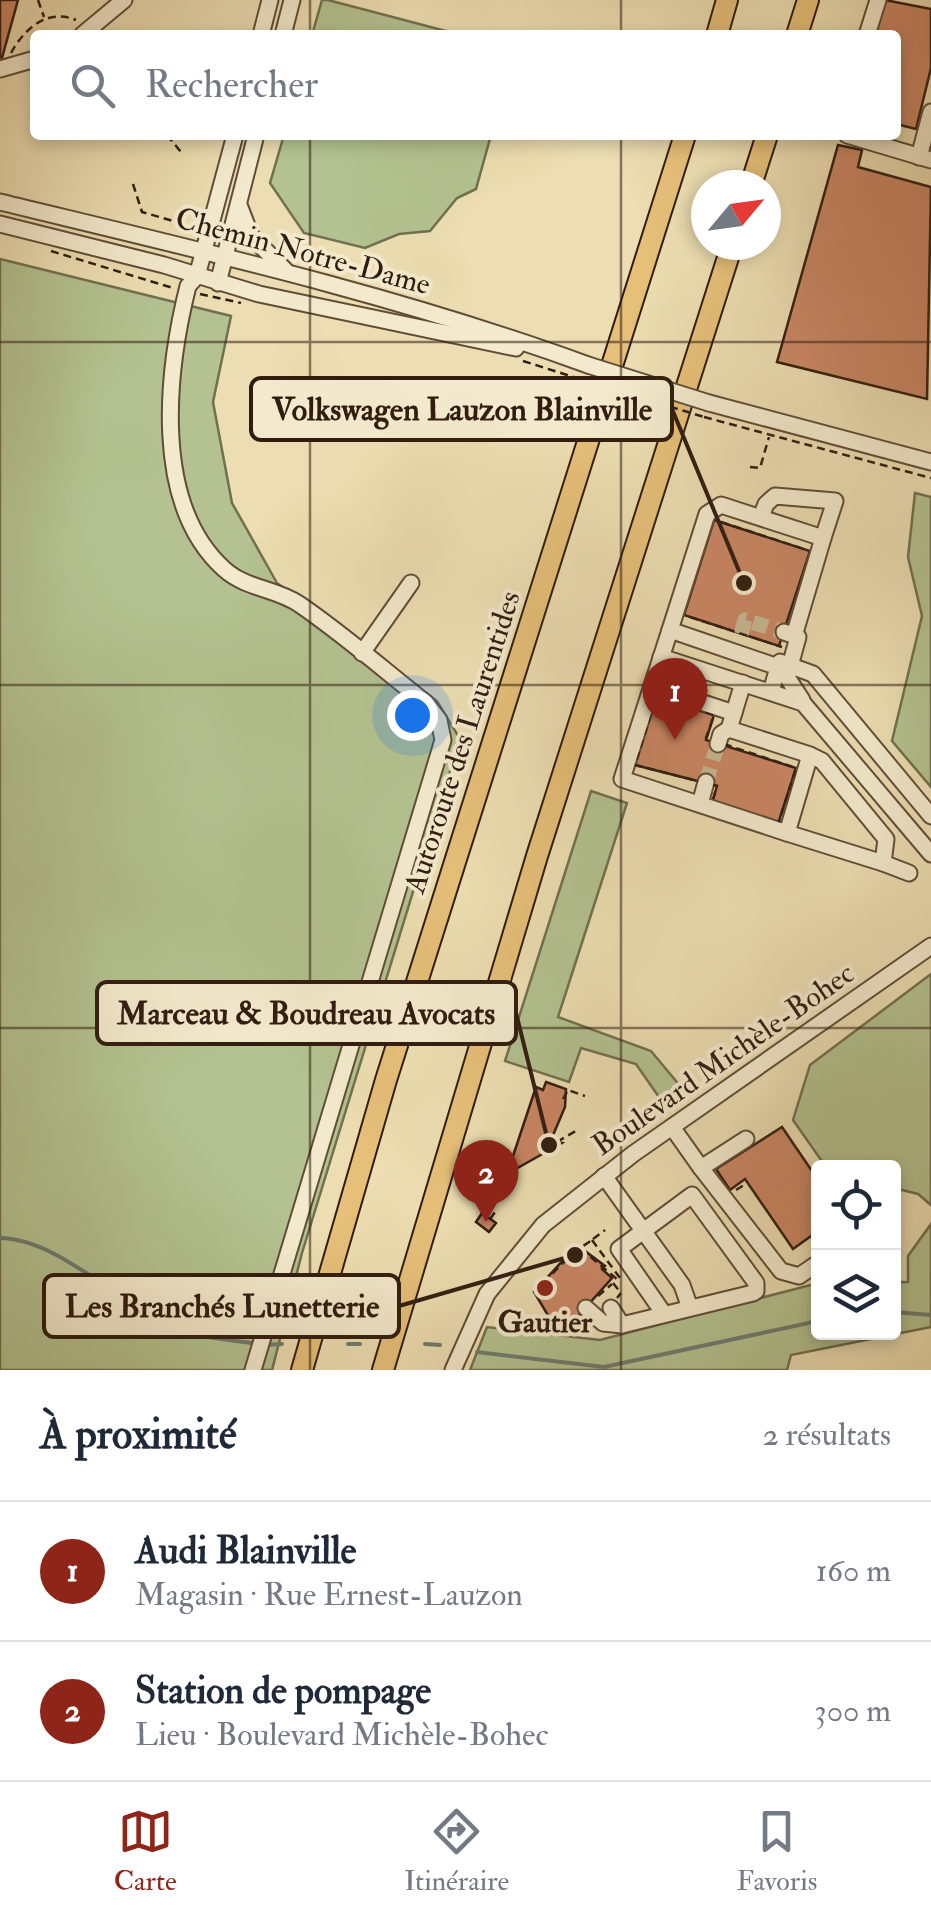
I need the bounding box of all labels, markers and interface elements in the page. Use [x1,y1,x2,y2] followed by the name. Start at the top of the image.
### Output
[30,30,901,140] search box
[65,58,120,113] icon: search
[145,61,318,109] text: Rechercher
[691,170,781,260] north arrow
[171,200,434,303] street label: Chemin Notre-Dame
[251,378,672,440] callout: Volkswagen Lauzon Blainville
[271,390,653,430] text: Volkswagen Lauzon Blainville
[396,586,529,899] street label: Autoroute des Laurentides
[642,658,708,740] pin: 1
[387,690,438,741] your location
[585,955,861,1164] street label: Boulevard Michèle-Bohec
[97,982,516,1044] callout: Marceau & Boudreau Avocats
[116,994,495,1034] text: Marceau & Boudreau Avocats
[454,1140,518,1222] pin: 2
[811,1160,901,1340] map controls
[811,1160,901,1250] button: locate
[811,1250,901,1340] button: layers
[44,1275,399,1337] callout: Les Branchés Lunetterie
[534,1277,556,1299] marker: Gautier
[65,1287,380,1327] text: Les Branchés Lunetterie
[498,1304,593,1341] place label: Gautier
[40,1409,236,1461] text: À proximité
[762,1415,891,1455] text: 2 résultats
[135,1527,357,1575] text: Audi Blainville
[67,1551,78,1591] text: 1
[816,1551,891,1591] text: 160 m
[135,1575,523,1615] text: Magasin · Rue Ernest-Lauzon
[135,1667,431,1715] text: Station de pompage
[64,1691,81,1731] text: 2
[814,1691,891,1731] text: 300 m
[135,1715,548,1755] text: Lieu · Boulevard Michèle-Bohec
[114,1804,177,1899] tab: Carte
[404,1804,509,1899] tab: Itinéraire
[737,1804,817,1899] tab: Favoris

